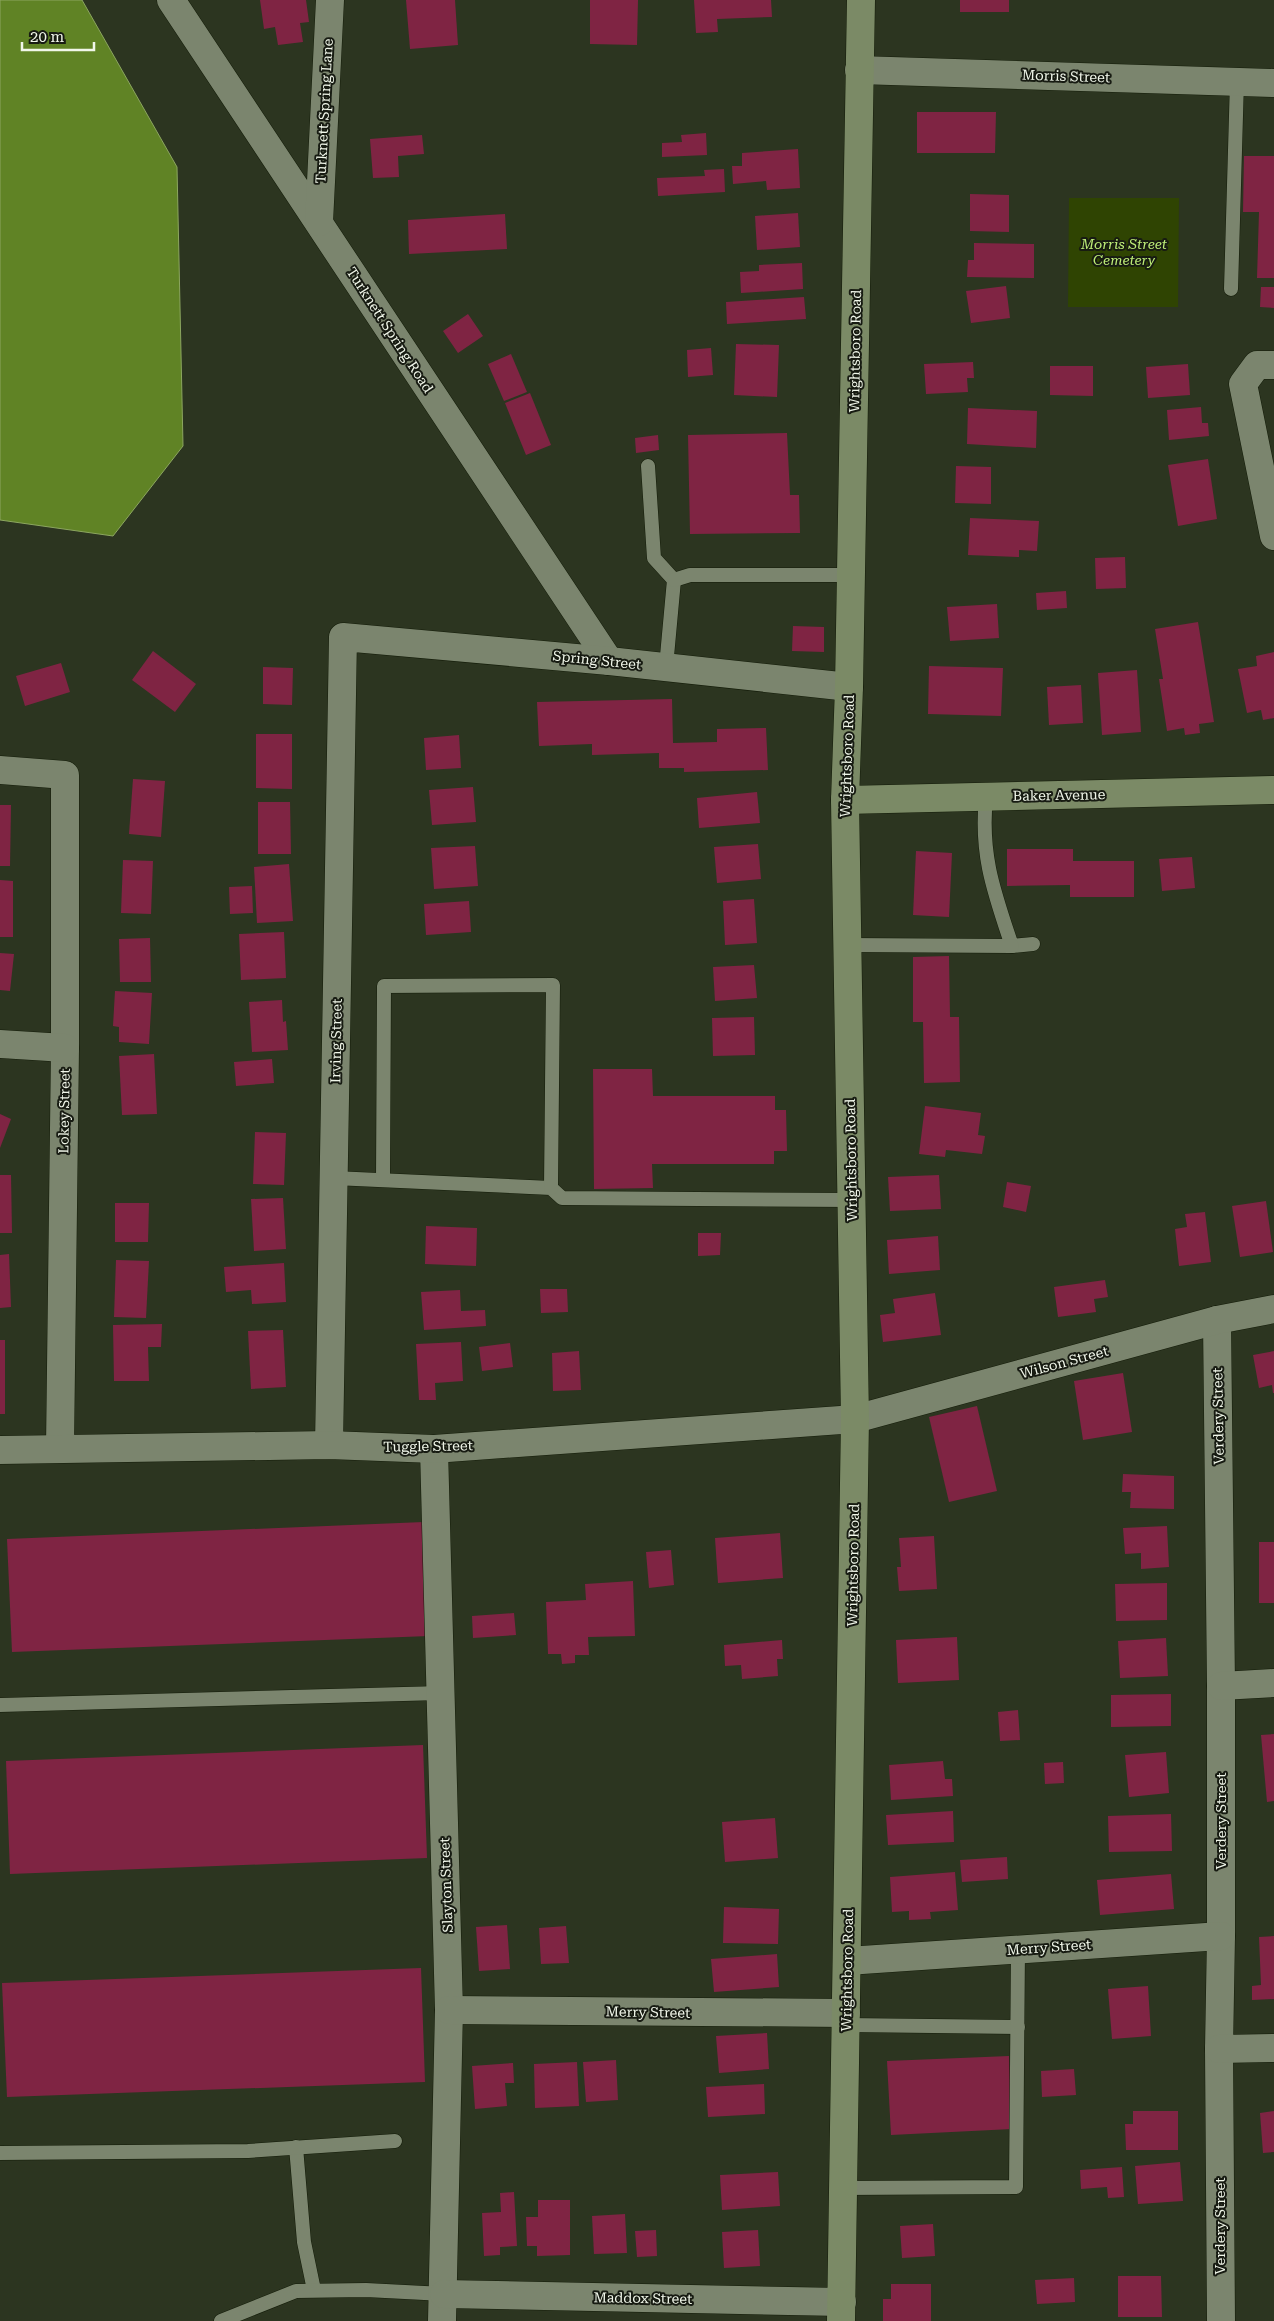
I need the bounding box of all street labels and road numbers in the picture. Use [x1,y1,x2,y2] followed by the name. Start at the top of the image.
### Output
[312,38,336,184] street label: Turknett Spring Lane
[1022,66,1110,86] street label: Morris Street
[343,264,437,396] street label: Turknett Spring Road
[846,289,864,413] street label: Wrightsboro Road
[552,647,642,673] street label: Spring Street
[837,694,857,818] street label: Wrightsboro Road
[1013,786,1106,804] street label: Baker Avenue
[327,999,345,1083] street label: Irving Street
[55,1068,73,1154] street label: Lokey Street
[842,1098,860,1222] street label: Wrightsboro Road
[1018,1343,1110,1381] street label: Wilson Street
[1209,1367,1227,1465] street label: Verdery Street
[383,1437,473,1455] street label: Tuggle Street
[844,1503,862,1627] street label: Wrightsboro Road
[1213,1773,1229,1869] street label: Verdery Street
[436,1837,456,1933] street label: Slayton Street
[838,1908,856,2032] street label: Wrightsboro Road
[1006,1936,1092,1958] street label: Merry Street
[606,2003,690,2021] street label: Merry Street
[1212,2178,1228,2274] street label: Verdery Street
[594,2289,692,2307] street label: Maddox Street

